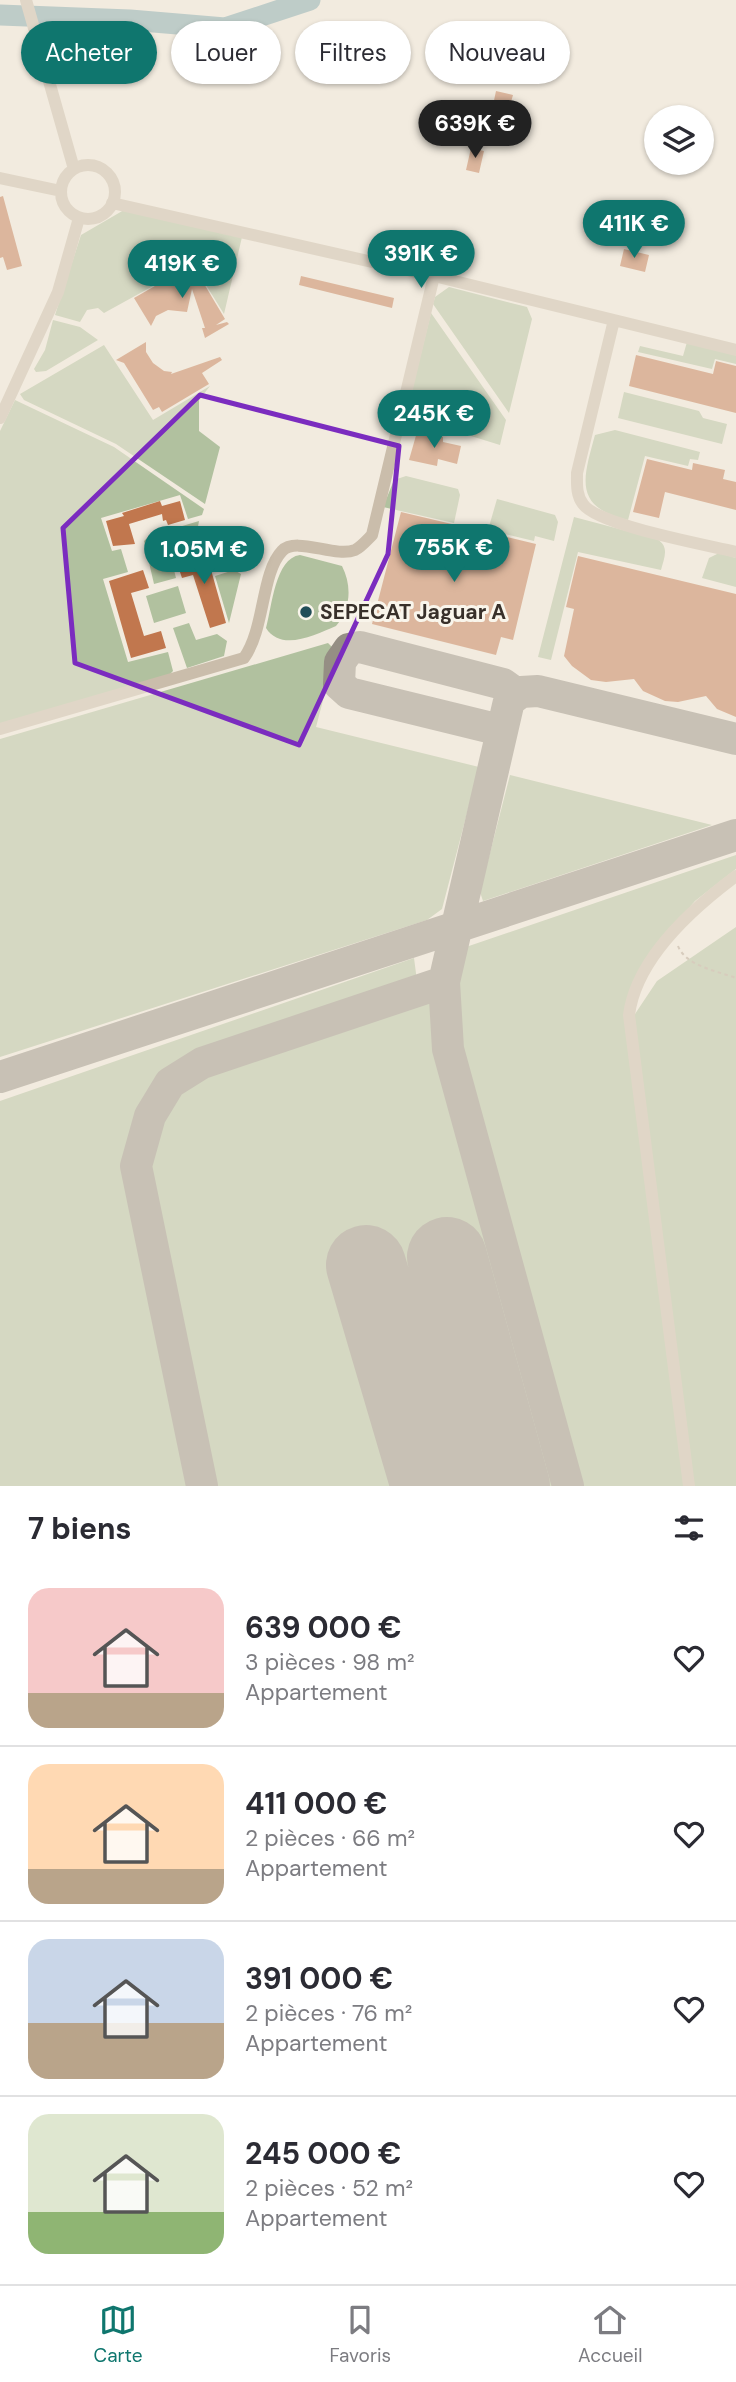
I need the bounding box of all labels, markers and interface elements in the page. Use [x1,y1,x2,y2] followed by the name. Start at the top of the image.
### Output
[21,21,157,84] chip: Acheter
[171,21,281,84] chip: Louer
[295,21,411,84] chip: Filtres
[425,21,570,84] chip: Nouveau
[418,100,532,160] pin: 639K €
[644,105,714,175] map controls
[644,105,714,175] button: layers
[434,108,516,138] text: 639K €
[577,201,691,260] pin: 411K €
[599,208,669,238] text: 411K €
[364,230,478,290] pin: 391K €
[384,238,458,268] text: 391K €
[125,240,239,300] pin: 419K €
[144,248,220,278] text: 419K €
[377,391,491,450] pin: 245K €
[394,398,474,428] text: 245K €
[397,524,511,584] pin: 755K €
[139,526,269,586] pin: 1.05M €
[414,532,494,562] text: 755K €
[160,534,248,564] text: 1.05M €
[320,598,506,626] place label: SEPECAT Jaguar A
[298,604,314,620] marker: SEPECAT Jaguar A
[28,1509,132,1548] text: 7 biens
[670,1509,708,1547] icon: filters
[245,1608,402,1647] text: 639 000 €
[84,1616,168,1700] icon: home
[670,1639,708,1677] icon: heart
[245,1647,415,1677] text: 3 pièces · 98 m²
[245,1677,388,1707] text: Appartement
[245,1784,388,1823] text: 411 000 €
[84,1792,168,1876] icon: home
[670,1815,708,1853] icon: heart
[245,1823,415,1853] text: 2 pièces · 66 m²
[245,1853,388,1883] text: Appartement
[245,1959,393,1998] text: 391 000 €
[84,1967,168,2051] icon: home
[670,1990,708,2028] icon: heart
[245,1998,412,2028] text: 2 pièces · 76 m²
[245,2028,388,2058] text: Appartement
[245,2134,401,2173] text: 245 000 €
[84,2142,168,2226] icon: home
[670,2165,708,2203] icon: heart
[245,2173,413,2203] text: 2 pièces · 52 m²
[245,2203,388,2233] text: Appartement
[94,2301,143,2368] tab: Carte
[330,2301,391,2368] tab: Favoris
[578,2301,642,2368] tab: Accueil

